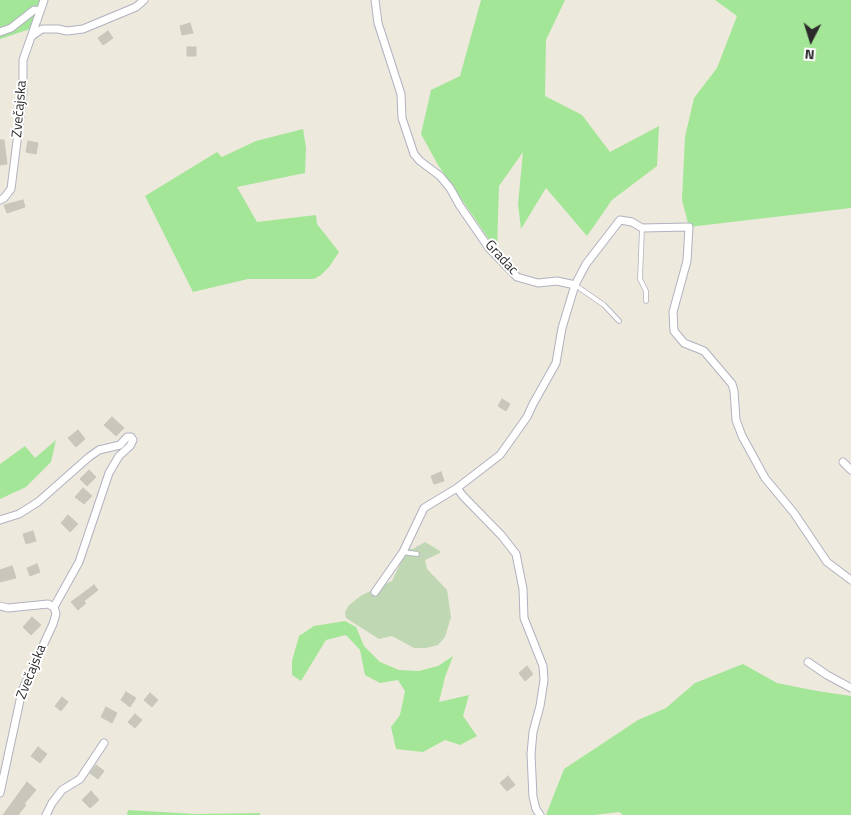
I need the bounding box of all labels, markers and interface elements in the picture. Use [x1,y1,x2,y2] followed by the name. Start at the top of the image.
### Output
[786,15,836,65] north arrow
[804,45,815,66] text: N
[9,80,31,138] street label: Zvečajska
[481,237,521,279] street label: Gradac
[13,642,51,702] street label: Zvečajska

